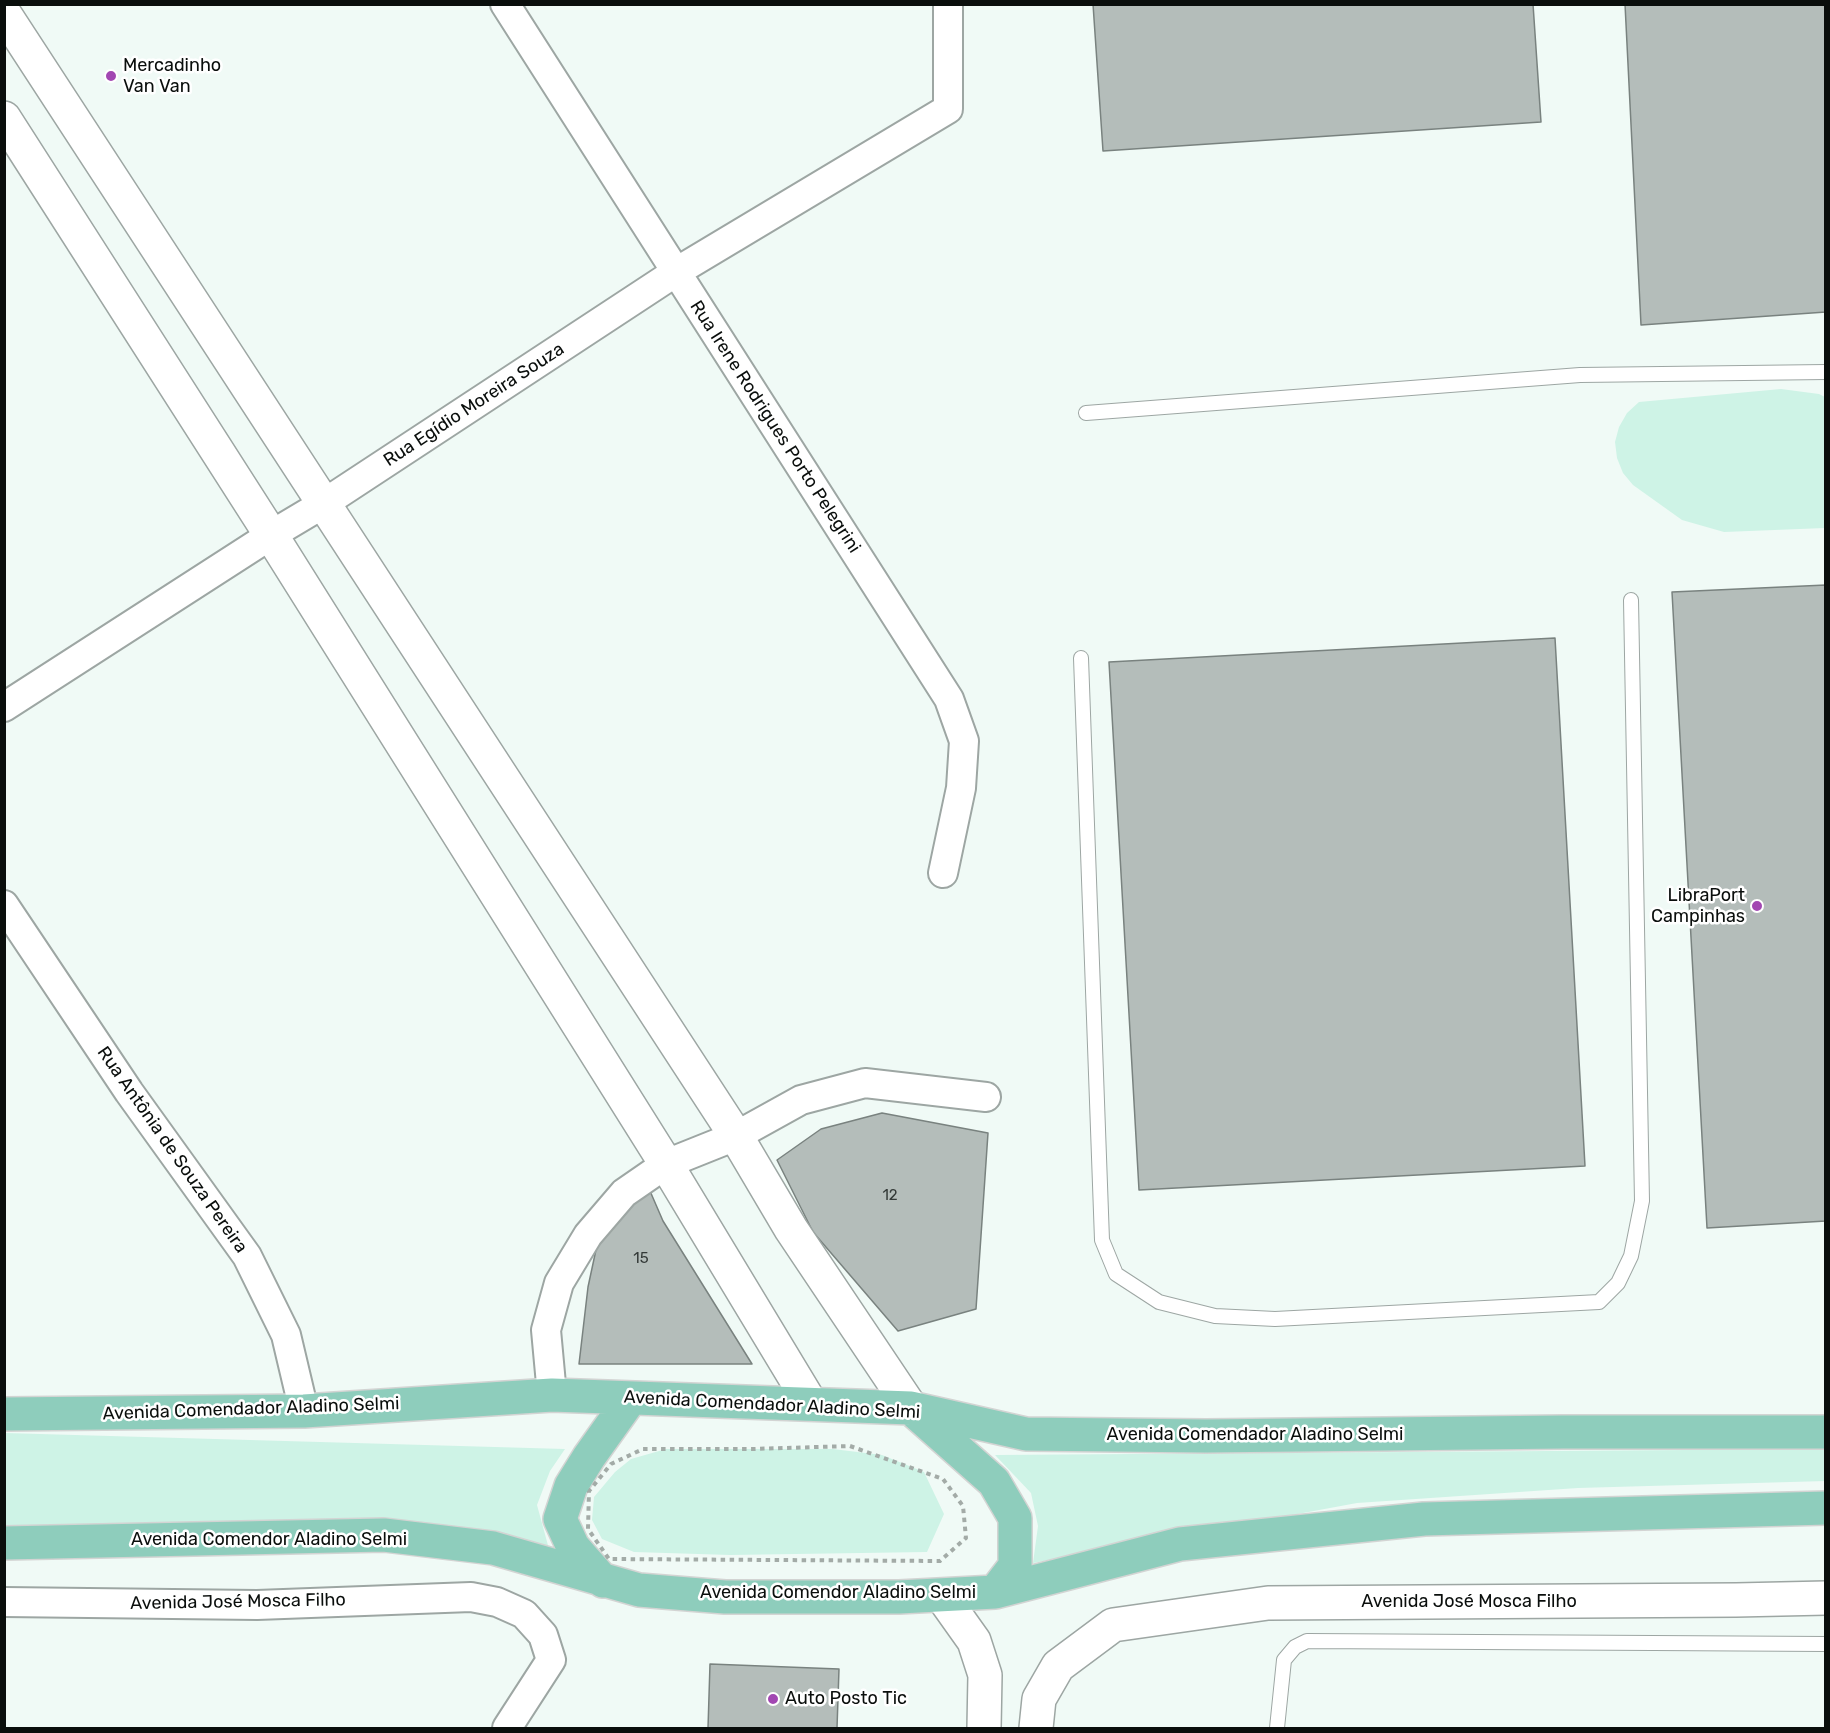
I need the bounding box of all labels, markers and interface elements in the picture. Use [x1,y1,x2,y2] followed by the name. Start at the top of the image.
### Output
[123,55,221,98] place label: Mercadinho Van Van
[104,69,118,83] marker: Mercadinho Van Van
[685,297,865,557] street label: Rua Irene Rodrigues Porto Pelegrini
[380,339,568,471] street label: Rua Egídio Moreira Souza
[1651,885,1745,928] place label: LibraPort Campinhas
[1750,899,1764,913] marker: LibraPort Campinhas
[92,1043,252,1257] street label: Rua Antônia de Souza Pereira
[882,1187,898,1205] house number: 12
[633,1250,649,1268] house number: 15
[623,1386,921,1424] street label: Avenida Comendador Aladino Selmi
[102,1393,400,1425] street label: Avenida Comendador Aladino Selmi
[1107,1424,1403,1446] street label: Avenida Comendador Aladino Selmi
[131,1529,407,1551] street label: Avenida Comendor Aladino Selmi
[700,1582,976,1604] street label: Avenida Comendor Aladino Selmi
[130,1589,346,1615] street label: Avenida José Mosca Filho
[1361,1591,1577,1613] street label: Avenida José Mosca Filho
[785,1688,907,1710] place label: Auto Posto Tic
[766,1692,780,1706] marker: Auto Posto Tic

